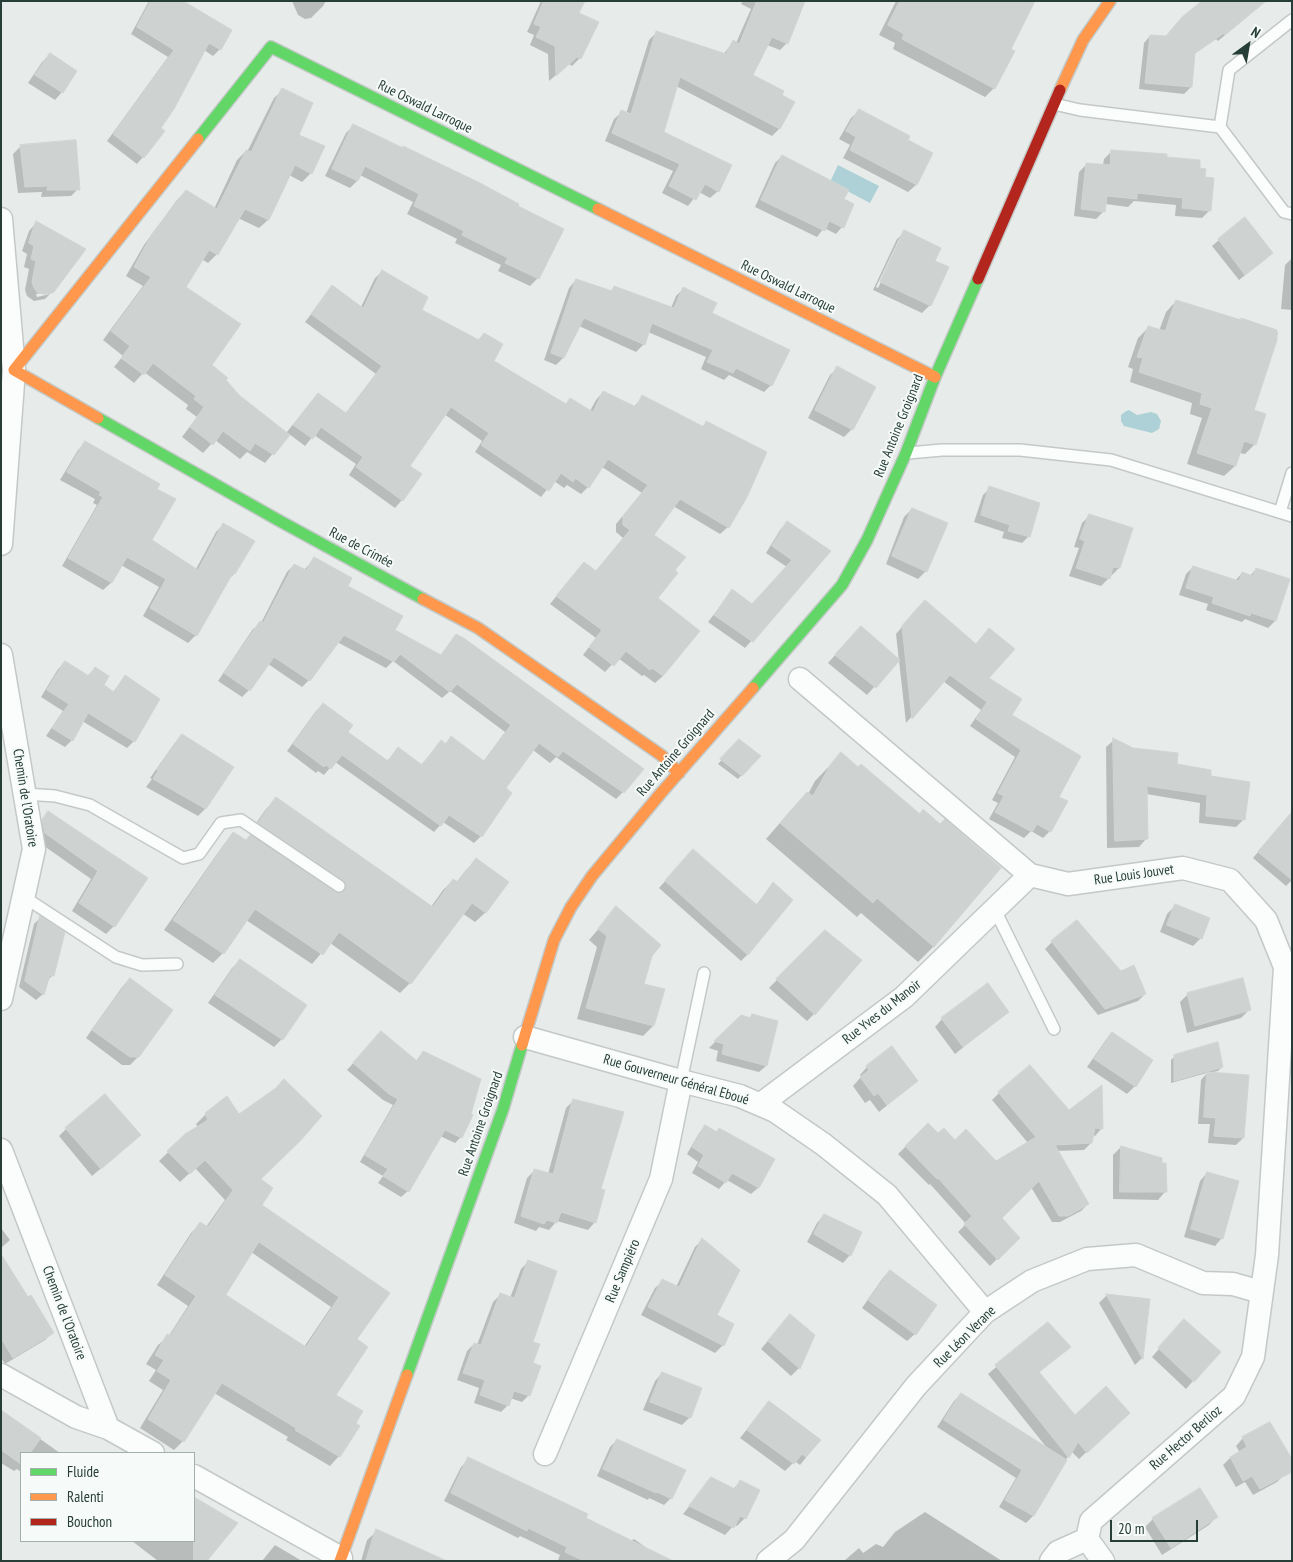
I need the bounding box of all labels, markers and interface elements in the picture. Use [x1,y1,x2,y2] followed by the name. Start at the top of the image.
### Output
[1223,20,1273,70] north arrow
[1248,23,1264,42] text: N
[375,77,475,137] street label: Rue Oswald Larroque
[738,257,838,317] street label: Rue Oswald Larroque
[871,372,927,480] street label: Rue Antoine Groignard
[326,524,396,572] street label: Rue de Crimée
[634,706,718,800] street label: Rue Antoine Groignard
[9,748,41,848] street label: Chemin de l'Oratoire
[1093,861,1175,889] street label: Rue Louis Jouvet
[839,976,925,1048] street label: Rue Yves du Manoir
[601,1051,751,1109] street label: Rue Gouverneur Général Eboué
[455,1069,507,1179] street label: Rue Antoine Groignard
[602,1237,644,1305] street label: Rue Sampiéro
[38,1264,90,1362] street label: Chemin de l'Oratoire
[931,1303,999,1371] street label: Rue Léon Verane
[1147,1402,1225,1474] street label: Rue Hector Berlioz
[20,1452,195,1542] legend
[67,1462,99,1481] text: Fluide
[67,1487,104,1506] text: Ralenti
[1113,1510,1200,1542] scale bar
[67,1512,112,1531] text: Bouchon
[1118,1519,1144,1538] text: 20 m

